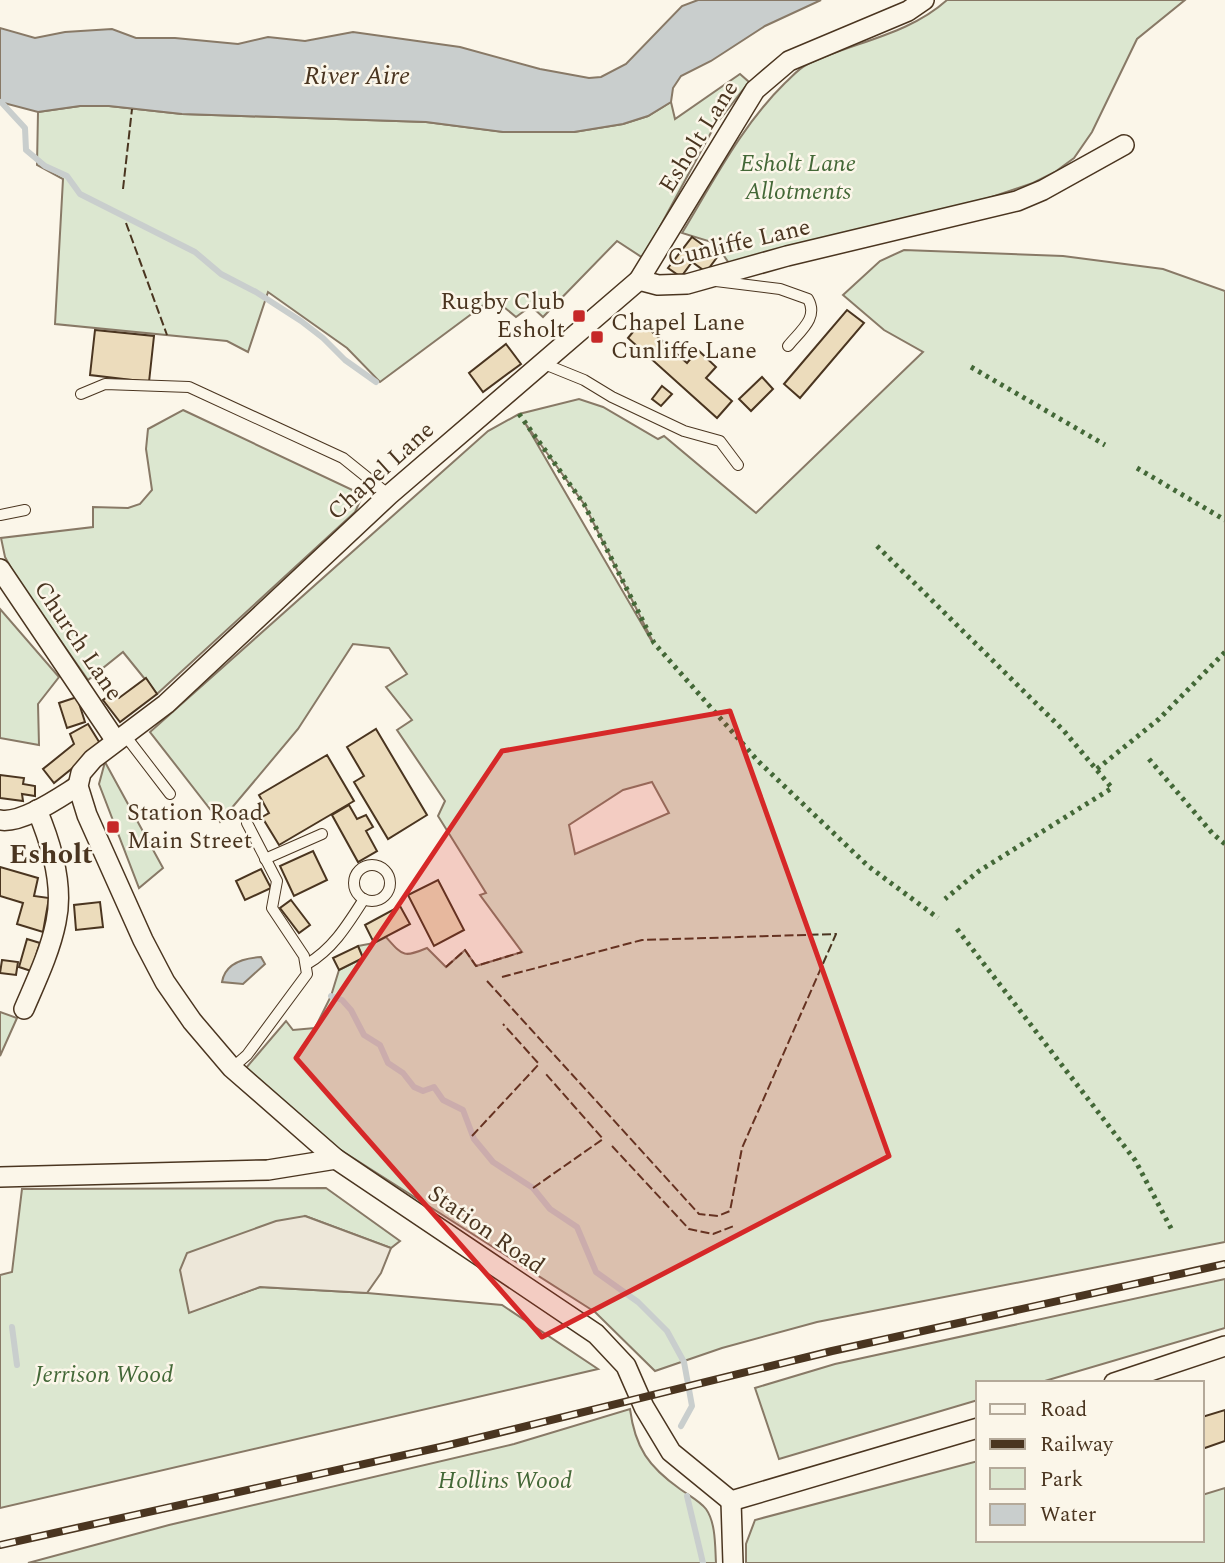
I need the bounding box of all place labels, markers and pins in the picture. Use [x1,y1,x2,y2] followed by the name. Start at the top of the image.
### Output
[440,284,565,348] place label: Rugby Club Esholt
[611,305,757,369] place label: Chapel Lane Cunliffe Lane
[571,308,587,324] marker: Rugby Club Esholt
[589,329,605,345] marker: Chapel Lane Cunliffe Lane
[127,795,263,859] place label: Station Road Main Street
[105,819,121,835] marker: Station Road Main Street

